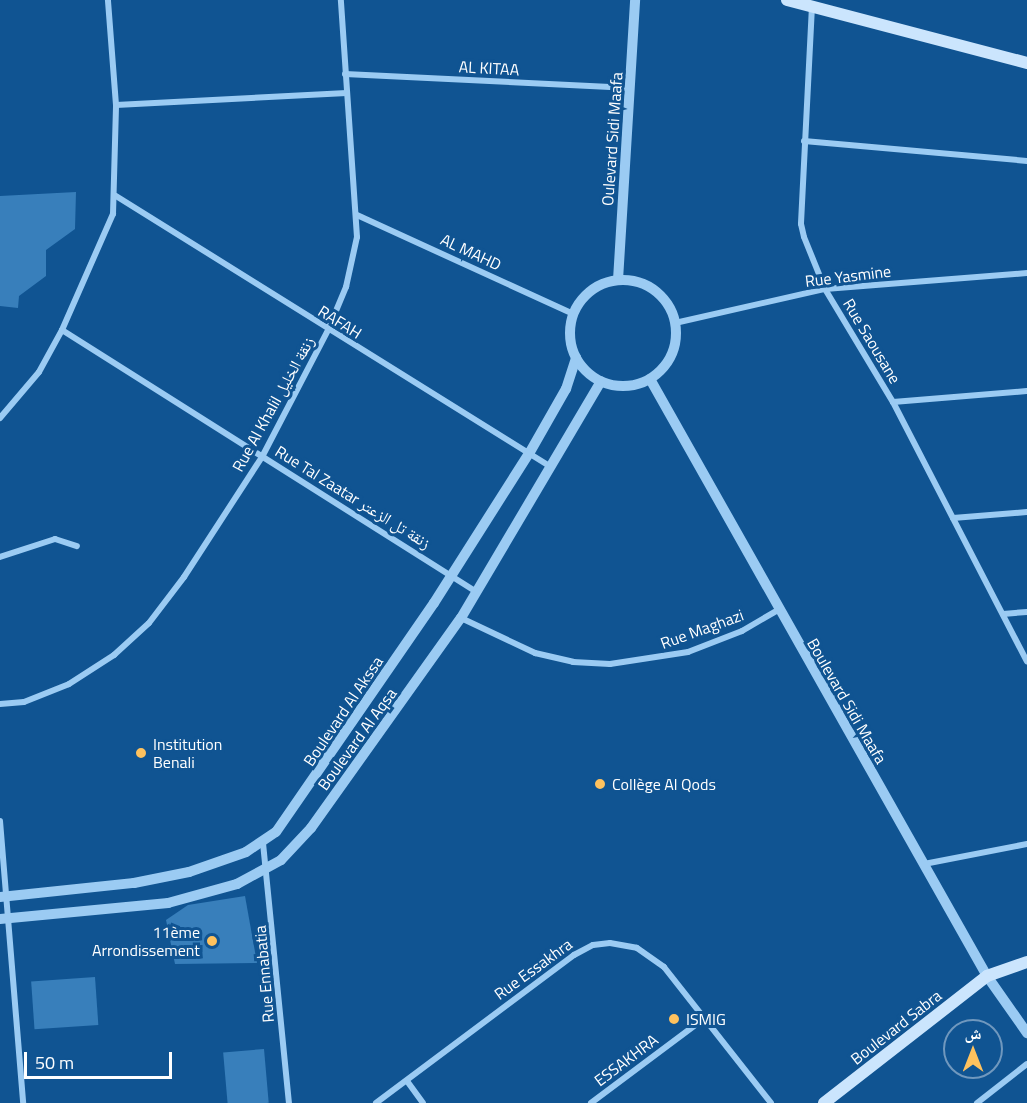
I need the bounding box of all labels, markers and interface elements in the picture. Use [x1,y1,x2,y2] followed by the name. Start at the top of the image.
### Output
[458,57,520,79] street label: AL KITAA
[598,71,626,207] street label: Oulevard Sidi Maafa
[438,230,504,274] street label: AL MAHD
[804,261,892,291] street label: Rue Yasmine
[839,295,905,387] street label: Rue Saousane
[315,301,365,343] street label: RAFAH
[228,333,318,475] street label: Rue Al Khalil زنقة الخليل
[272,441,434,553] street label: Rue Tal Zaatar زنقة تل الزعتر
[658,605,746,653] street label: Rue Maghazi
[803,635,891,767] street label: Boulevard Sidi Maafa
[299,652,387,770] street label: Boulevard Al Akssa
[314,684,400,794] street label: Boulevard Al Aqsa
[153,734,222,772] place label: Institution Benali
[134,746,148,760] marker: Institution Benali
[612,774,716,794] place label: Collège Al Qods
[593,777,607,791] marker: Collège Al Qods
[92,922,200,960] place label: 11ème Arrondissement
[250,925,278,1023] street label: Rue Ennabatia
[205,934,219,948] marker: 11ème Arrondissement
[490,934,576,1004] street label: Rue Essakhra
[847,986,945,1068] street label: Boulevard Sabra
[686,1009,726,1029] place label: ISMIG
[667,1012,681,1026] marker: ISMIG
[943,1019,1003,1079] north arrow
[965,1021,981,1045] text: ش
[590,1030,662,1090] street label: ESSAKHRA
[27,1040,176,1078] scale bar
[35,1049,74,1076] text: 50 m

